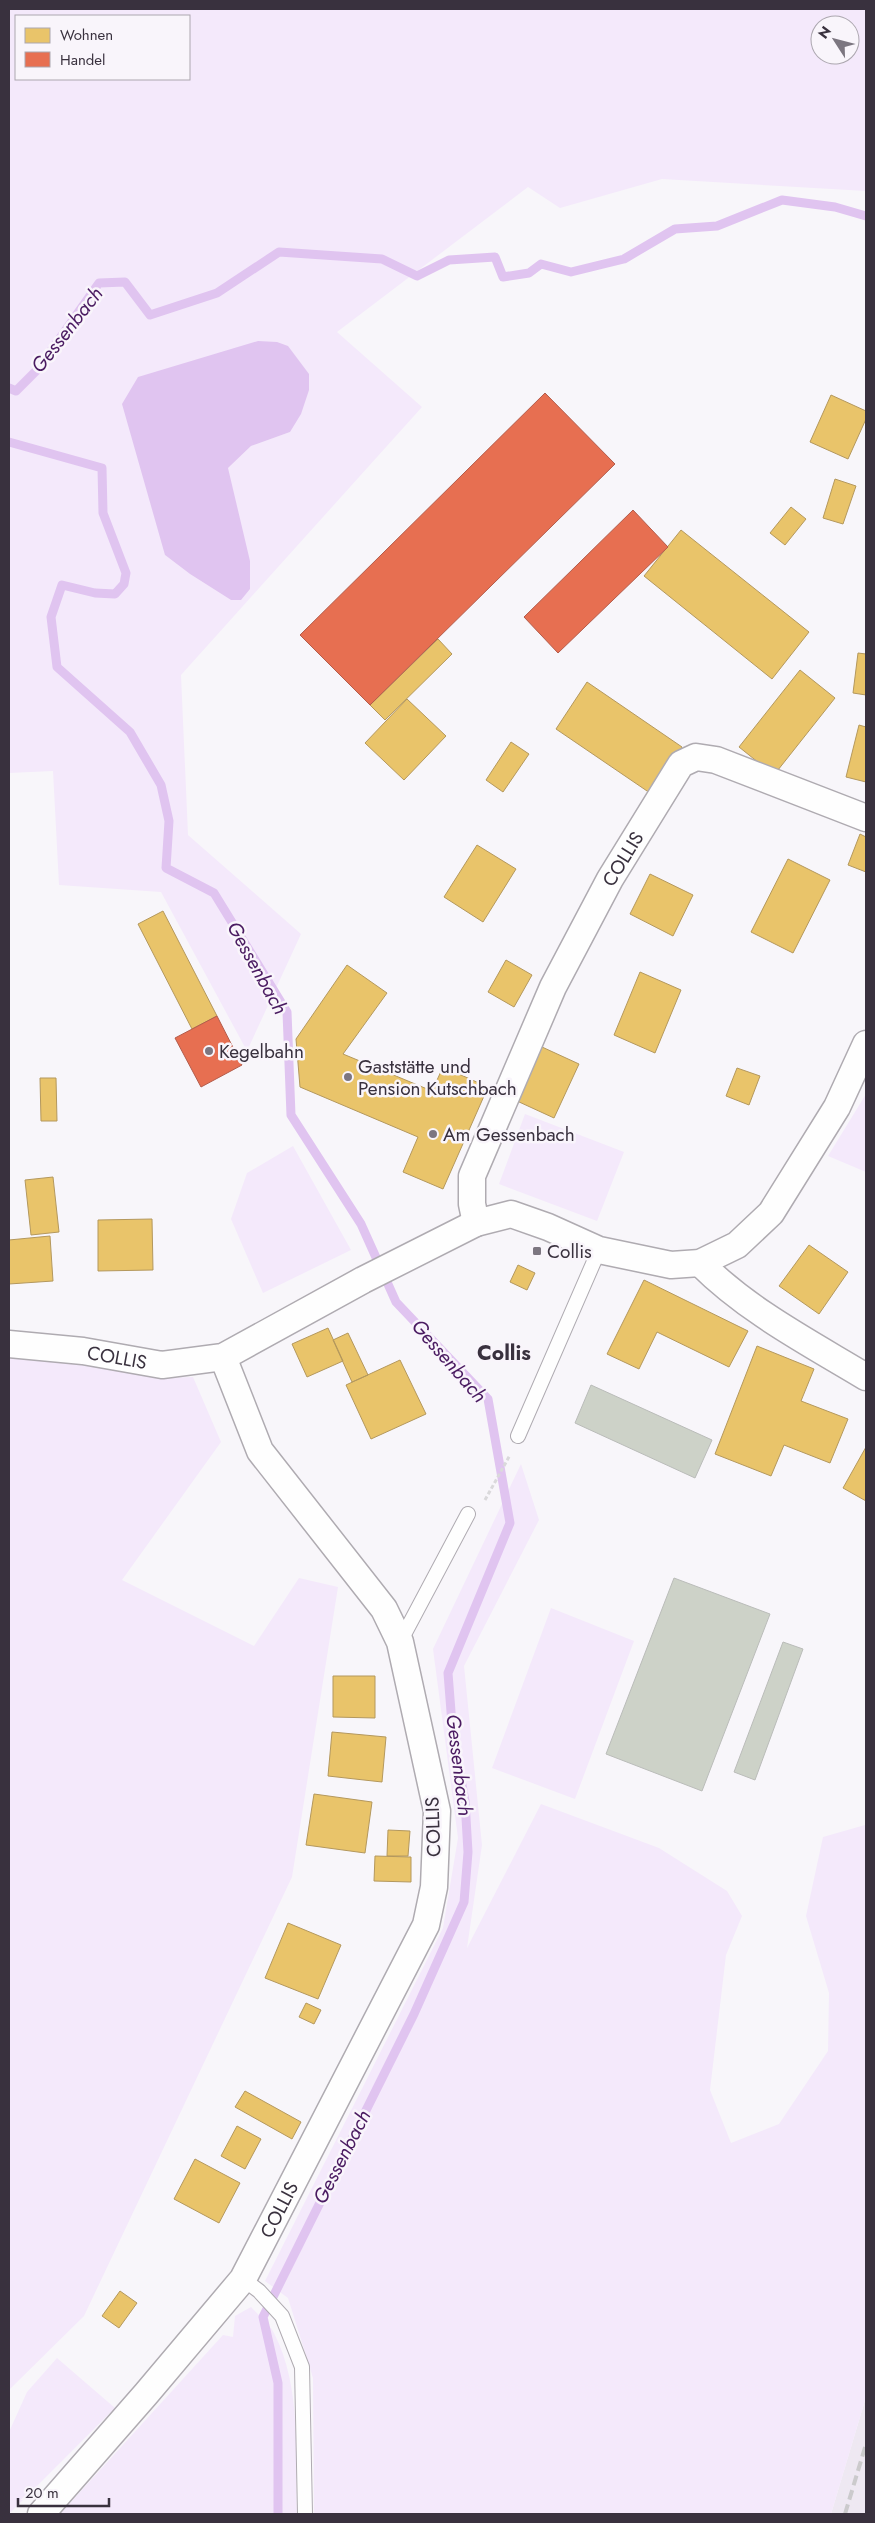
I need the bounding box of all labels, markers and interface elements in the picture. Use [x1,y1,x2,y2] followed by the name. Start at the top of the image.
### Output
[15,15,190,80] legend
[810,15,860,65] north arrow
[813,22,836,43] text: N
[60,24,113,46] text: Wohnen
[60,49,106,71] text: Handel
[24,281,110,379] water label: Gessenbach
[595,826,650,891] street label: COLLIS
[219,916,295,1020] water label: Gessenbach
[219,1038,304,1065] place label: Kegelbahn
[203,1045,215,1057] marker: Kegelbahn
[358,1053,517,1102] place label: Gaststätte und Pension Kutschbach
[342,1071,354,1083] marker: Gaststätte und Pension Kutschbach
[443,1121,575,1148] place label: Am Gessenbach
[427,1128,439,1140] marker: Am Gessenbach
[547,1238,592,1265] place label: Collis
[531,1245,543,1257] marker: Collis
[404,1313,494,1409] water label: Gessenbach
[477,1338,531,1368] district label: Collis
[85,1339,149,1376] street label: COLLIS
[438,1712,480,1818] water label: Gessenbach
[418,1796,448,1858] street label: COLLIS
[306,2105,378,2209] water label: Gessenbach
[253,2177,305,2243] street label: COLLIS
[18,2476,109,2508] scale bar
[25,2482,59,2504] text: 20 m

